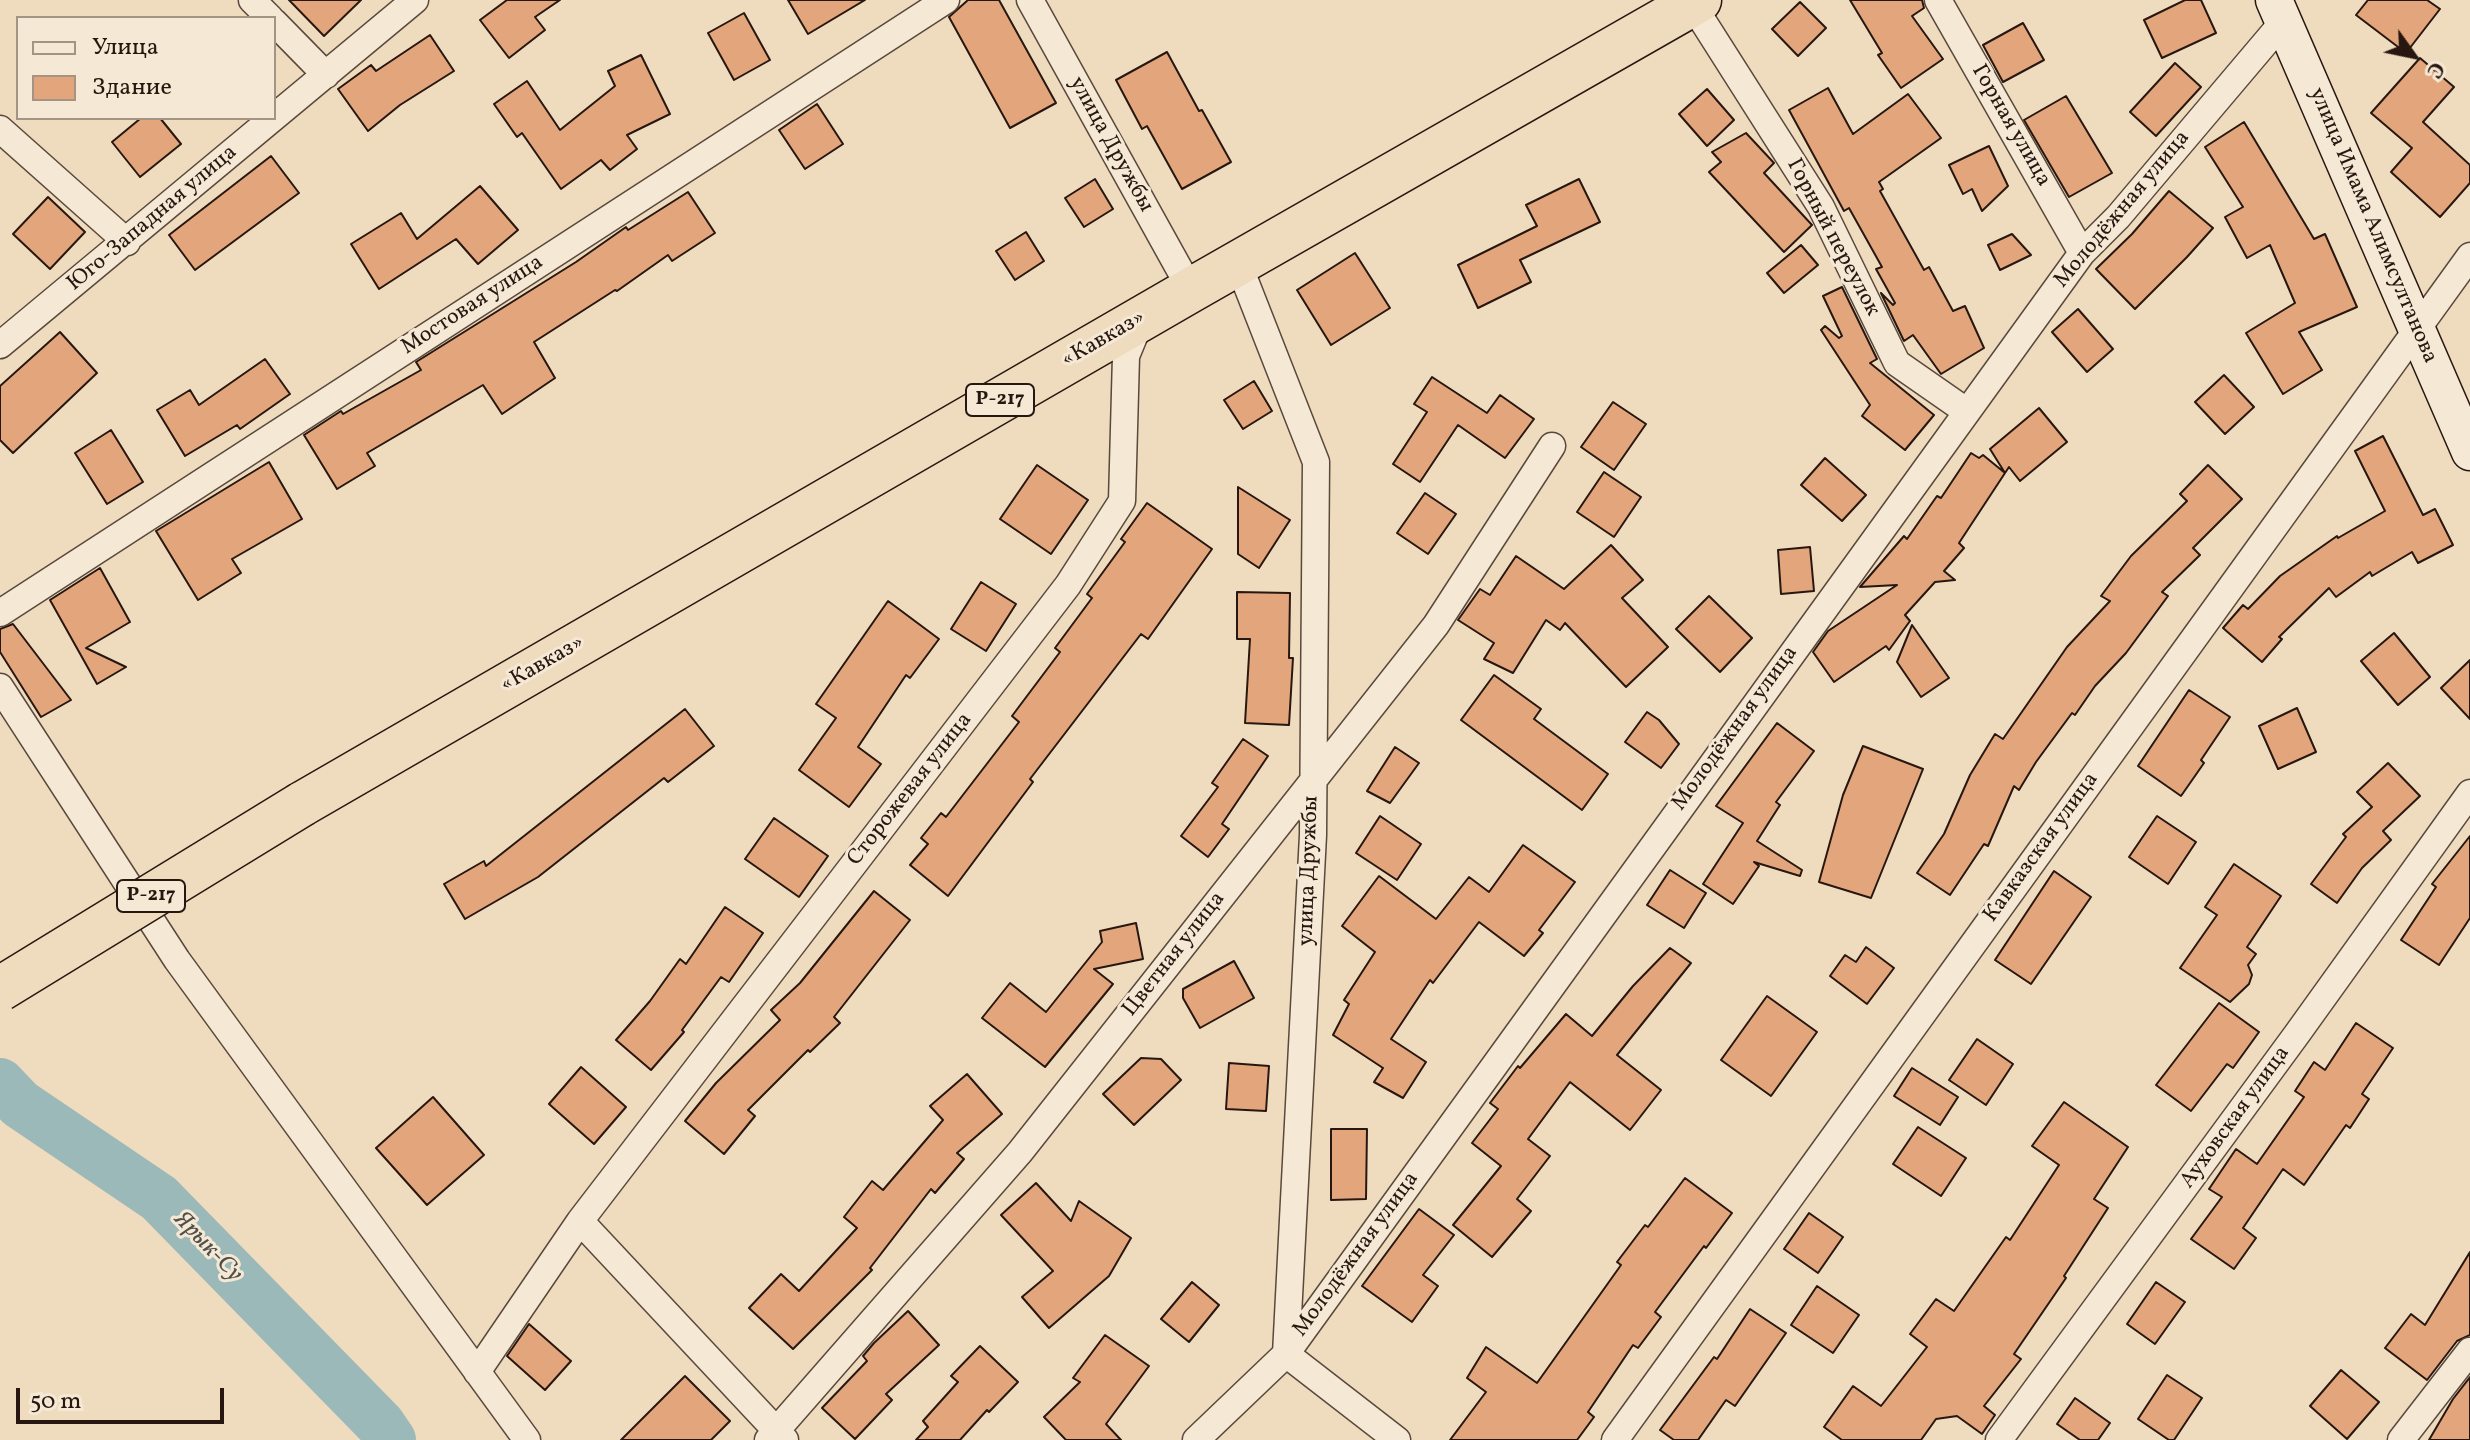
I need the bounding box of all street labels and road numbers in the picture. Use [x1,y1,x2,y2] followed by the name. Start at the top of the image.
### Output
[1964,60,2056,192] street label: Горная улица
[1062,73,1158,217] street label: улица Дружбы
[2302,84,2442,368] street label: улица Имама Алимсултанова
[2049,126,2197,294] street label: Молодёжная улица
[63,140,243,298] street label: Юго-Западная улица
[1779,155,1885,321] street label: Горный переулок
[397,250,549,362] street label: Мостовая улица
[1058,306,1150,374] street label: «Кавказ»
[966,384,1034,416] road number: Р-217
[497,631,589,699] street label: «Кавказ»
[1667,641,1805,817] street label: Молодёжная улица
[843,708,979,872] street label: Сторожевая улица
[1979,768,2105,928] street label: Кавказская улица
[1294,795,1326,947] street label: улица Дружбы
[117,880,185,912] road number: Р-217
[1118,887,1232,1023] street label: Цветная улица
[2175,1042,2297,1194] street label: Ауховская улица
[1288,1167,1426,1343] street label: Молодёжная улица

